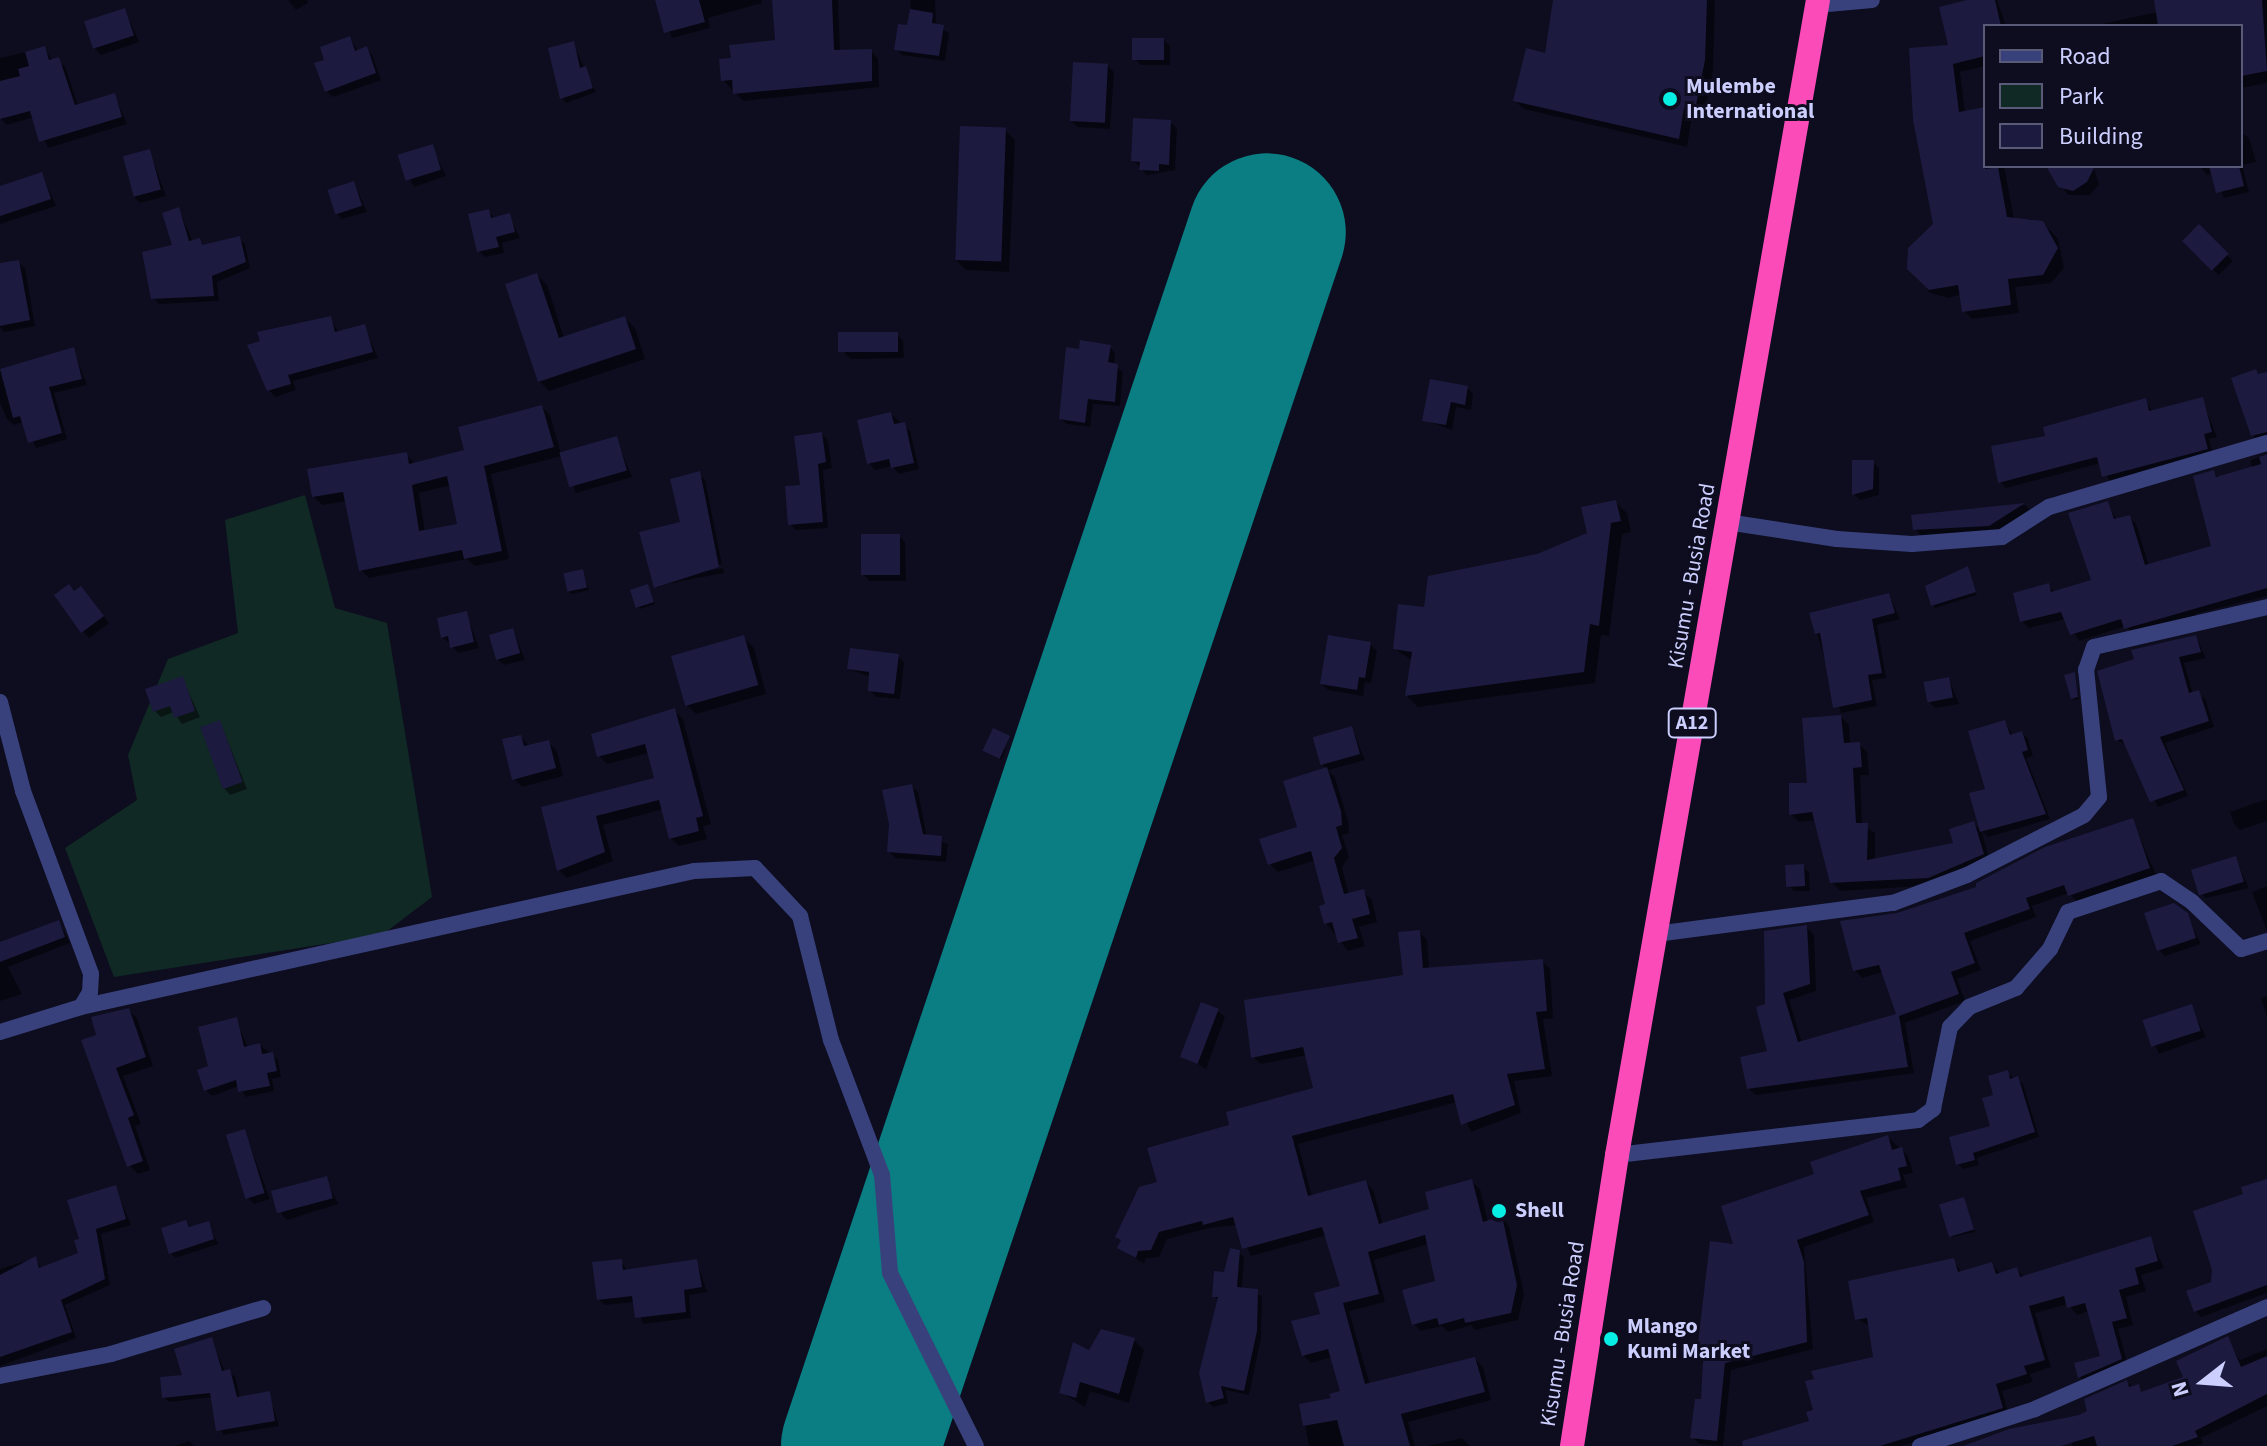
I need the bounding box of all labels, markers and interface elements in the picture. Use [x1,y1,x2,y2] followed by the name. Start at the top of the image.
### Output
[1983,24,2243,168] legend
[2059,39,2111,74] text: Road
[1686,73,1814,124] place label: Mulembe International
[2059,79,2104,114] text: Park
[1661,90,1679,108] marker: Mulembe International
[2059,119,2143,154] text: Building
[1663,481,1721,671] street label: Kisumu - Busia Road
[1666,707,1718,739] road number: A12
[1515,1198,1564,1224] place label: Shell
[1490,1202,1508,1220] marker: Shell
[1535,1239,1591,1429] street label: Kisumu - Busia Road
[1627,1313,1750,1364] place label: Mlango Kumi Market
[1602,1330,1620,1348] marker: Mlango Kumi Market
[2163,1342,2243,1422] north arrow
[2163,1377,2197,1401] text: N

